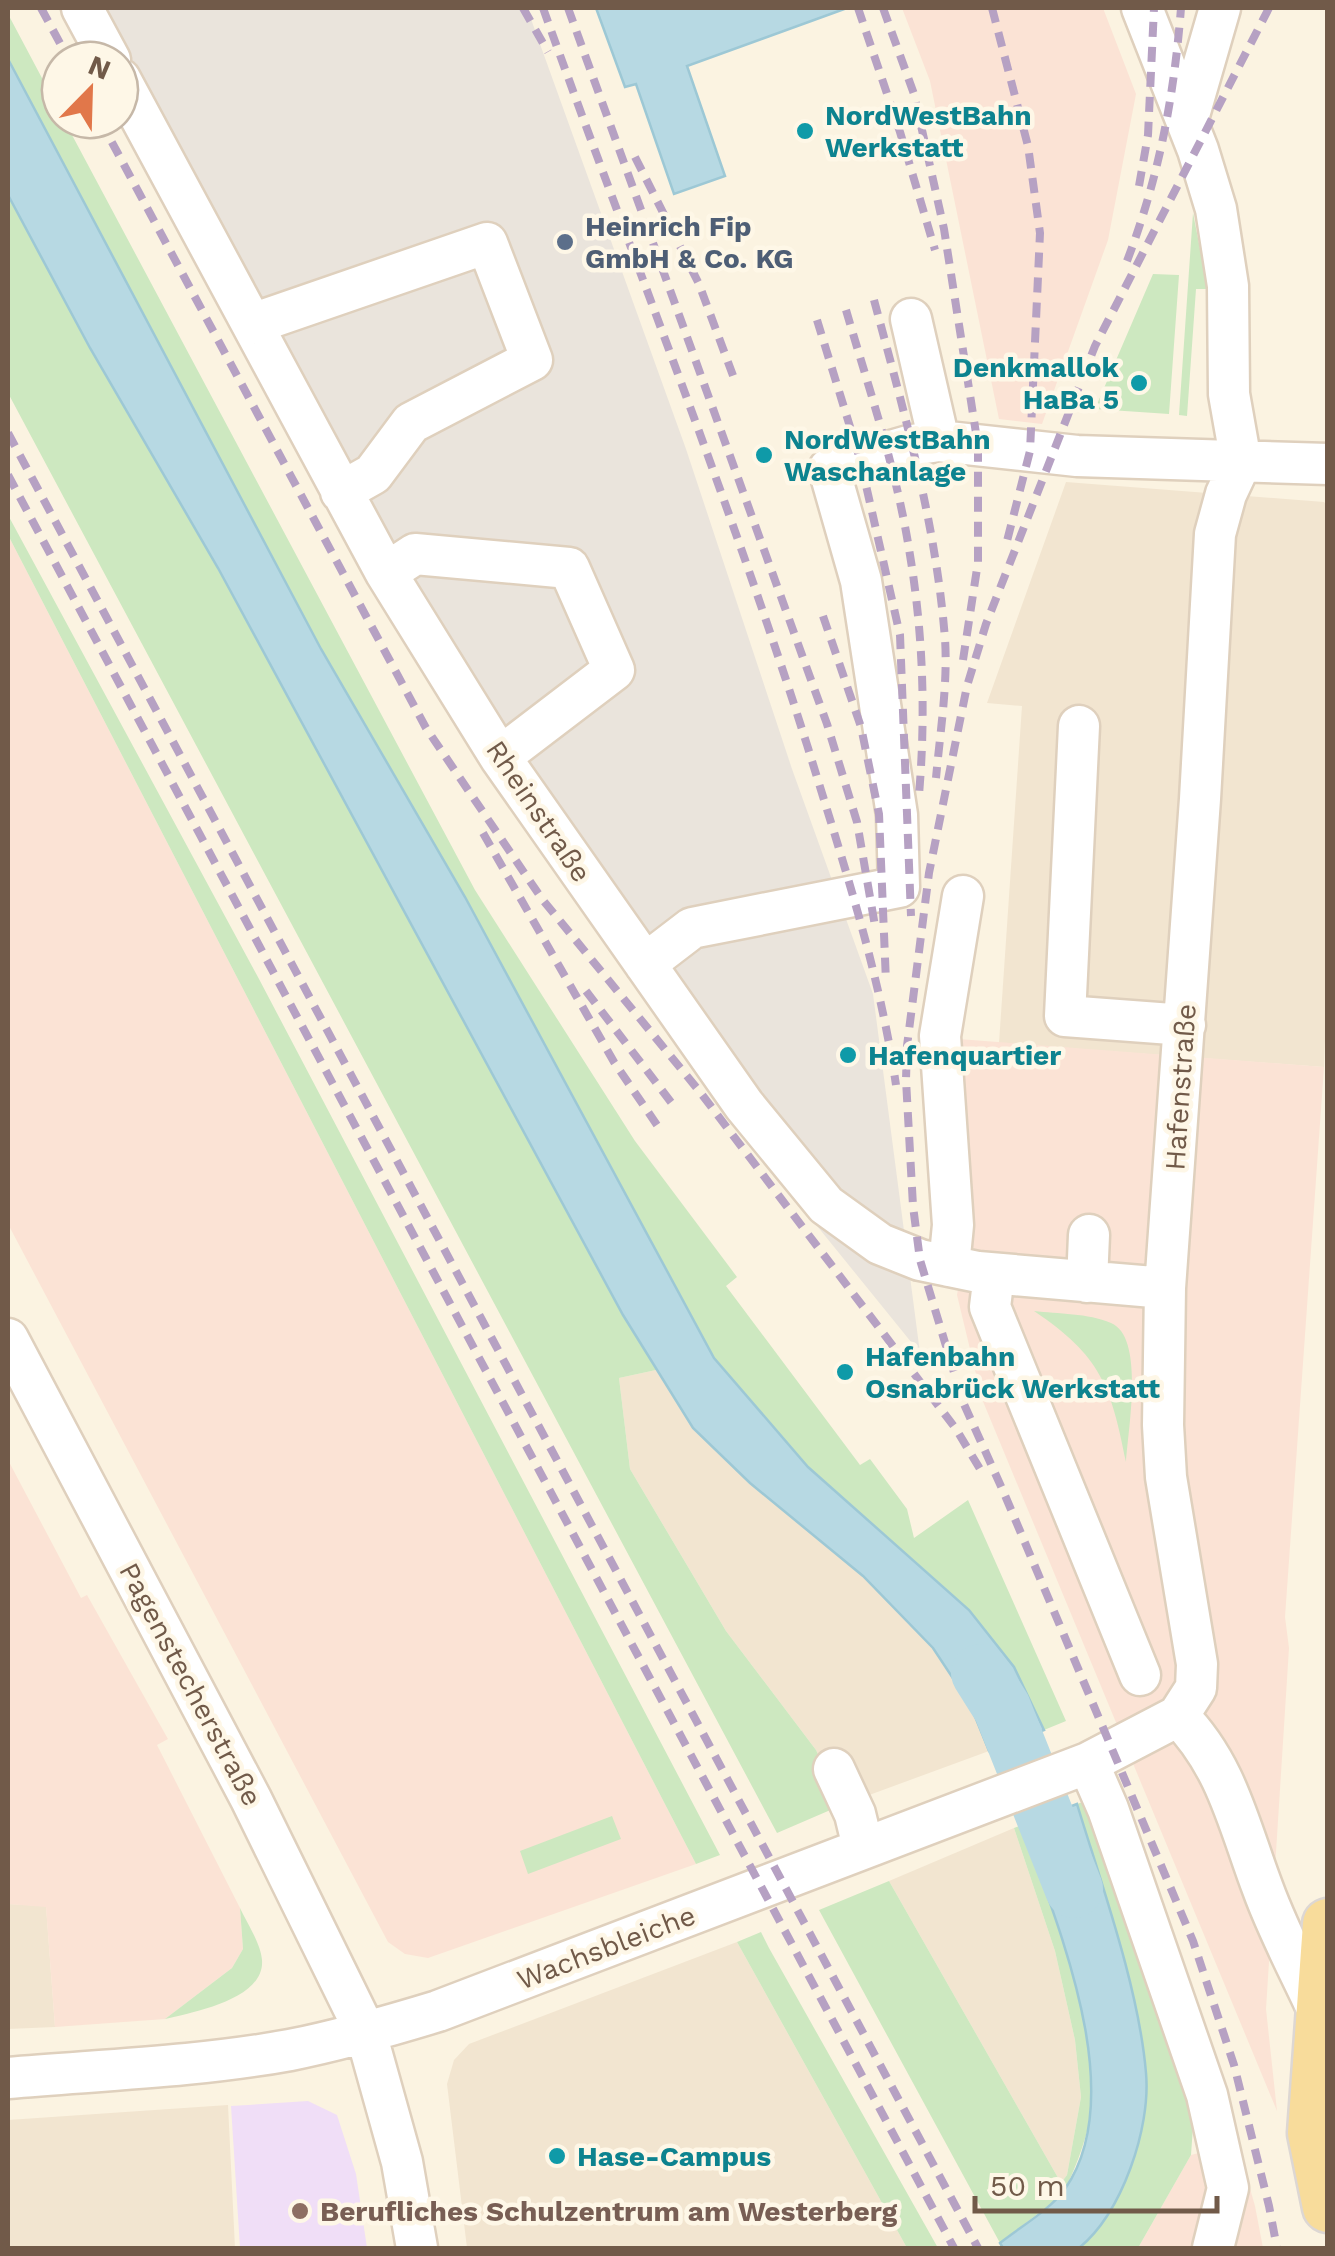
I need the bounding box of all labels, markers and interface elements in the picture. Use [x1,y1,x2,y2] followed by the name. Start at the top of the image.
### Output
[40,40,140,140] north arrow
[84,48,116,87] text: N
[825,99,1032,164] place label: NordWestBahn Werkstatt
[794,120,816,142] marker: NordWestBahn Werkstatt
[585,210,794,275] place label: Heinrich Fip GmbH & Co. KG
[554,231,576,253] marker: Heinrich Fip GmbH & Co. KG
[953,351,1120,416] place label: Denkmallok HaBa 5
[1128,372,1150,394] marker: Denkmallok HaBa 5
[784,423,991,488] place label: NordWestBahn Waschanlage
[753,444,775,466] marker: NordWestBahn Waschanlage
[479,734,598,888] street label: Rheinstraße
[1158,1003,1203,1171] street label: Hafenstraße
[868,1039,1061,1072] place label: Hafenquartier
[837,1044,859,1066] marker: Hafenquartier
[865,1340,1160,1405] place label: Hafenbahn Osnabrück Werkstatt
[834,1361,856,1383] marker: Hafenbahn Osnabrück Werkstatt
[112,1557,269,1812] street label: Pagenstecherstraße
[512,1898,700,1997] street label: Wachsbleiche
[577,2140,771,2173] place label: Hase-Campus
[546,2145,568,2167] marker: Hase-Campus
[975,2151,1218,2213] scale bar
[990,2168,1065,2203] text: 50 m
[320,2195,897,2228] place label: Berufliches Schulzentrum am Westerberg
[289,2200,311,2222] marker: Berufliches Schulzentrum am Westerberg

